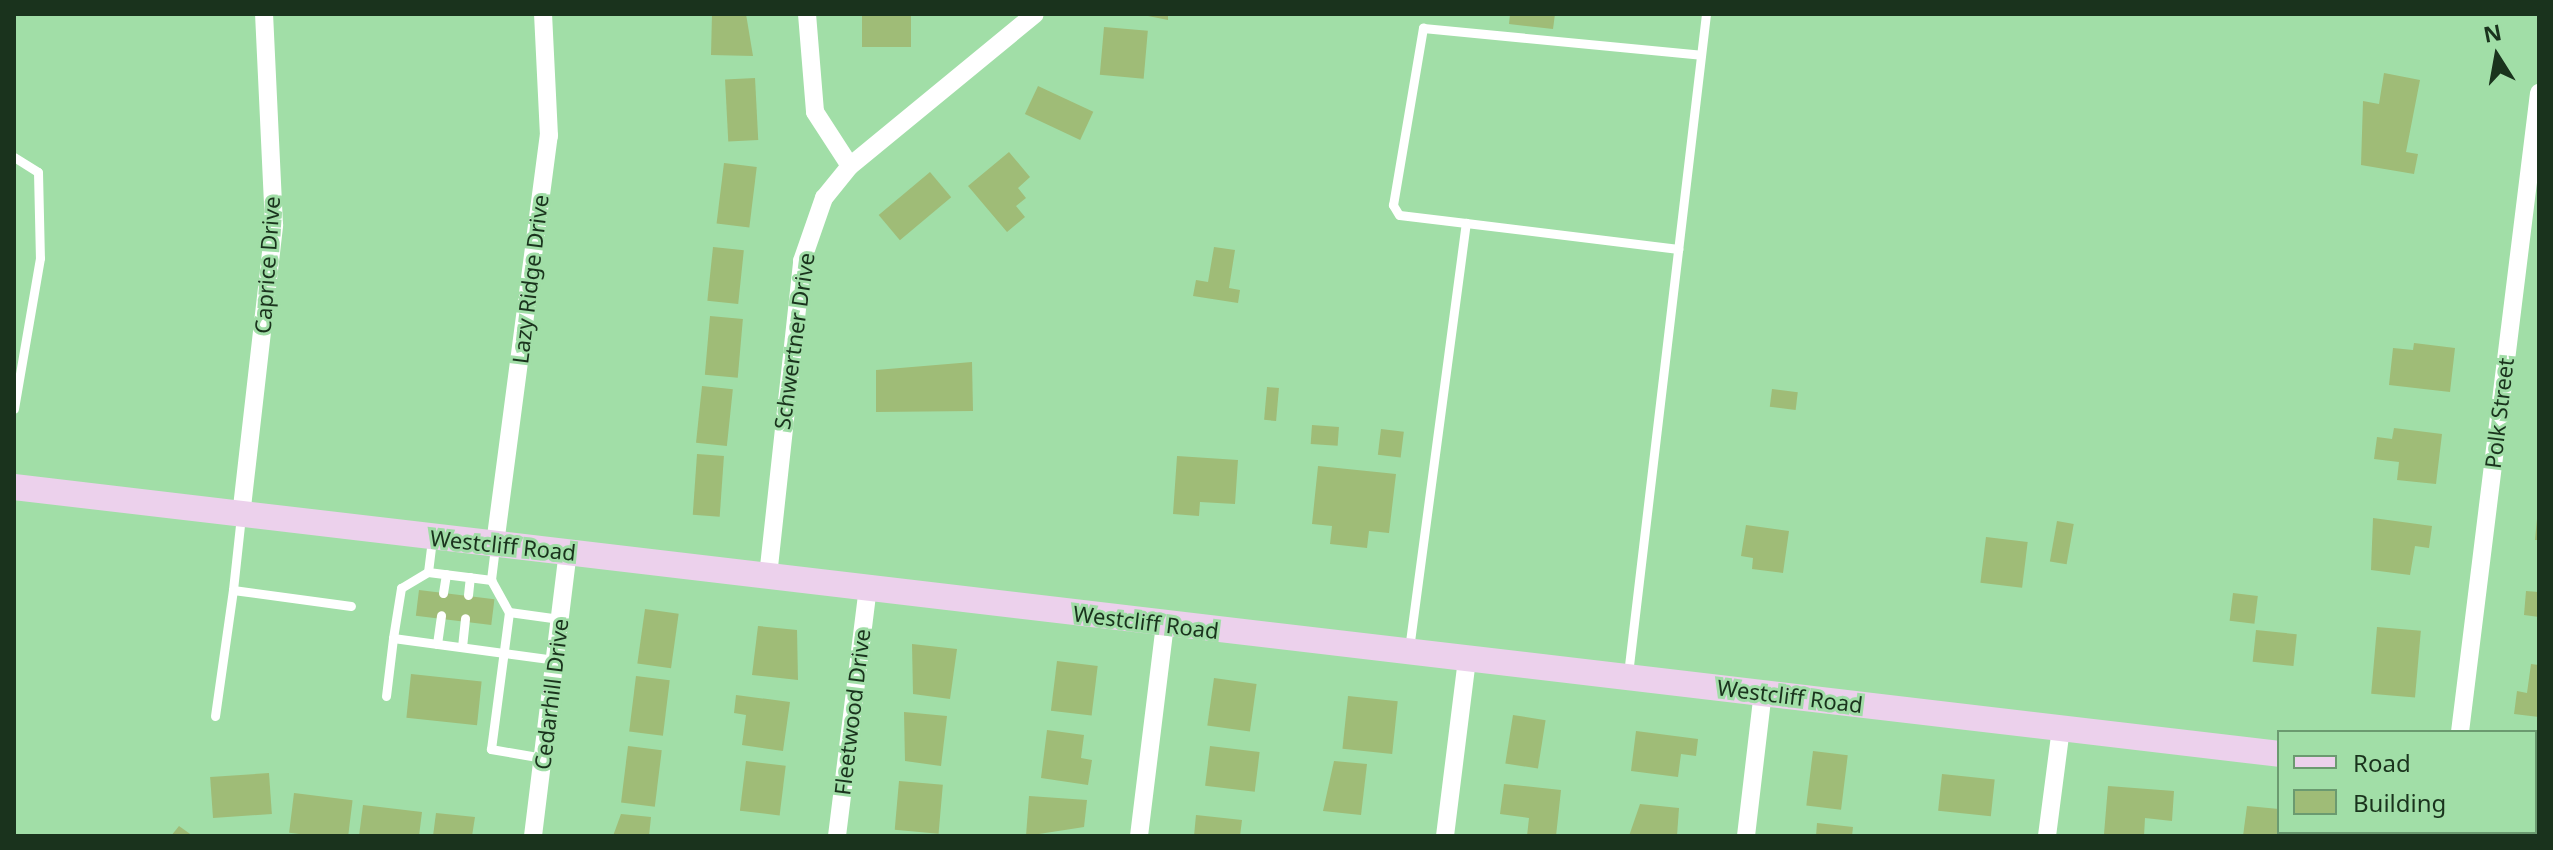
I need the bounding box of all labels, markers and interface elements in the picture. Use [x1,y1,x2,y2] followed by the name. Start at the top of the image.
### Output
[2457,16,2537,96] north arrow
[2481,16,2504,49] text: N
[507,193,553,365] street label: Lazy Ridge Drive
[249,195,285,335] street label: Caprice Drive
[769,251,819,431] street label: Schwertner Drive
[2479,356,2519,470] street label: Polk Street
[429,524,577,566] street label: Westcliff Road
[1072,600,1220,644] street label: Westcliff Road
[529,617,573,771] street label: Cedarhill Drive
[829,627,875,797] street label: Fleetwood Drive
[1716,674,1864,718] street label: Westcliff Road
[2277,730,2537,834] legend
[2353,746,2411,779] text: Road
[2353,786,2446,819] text: Building

